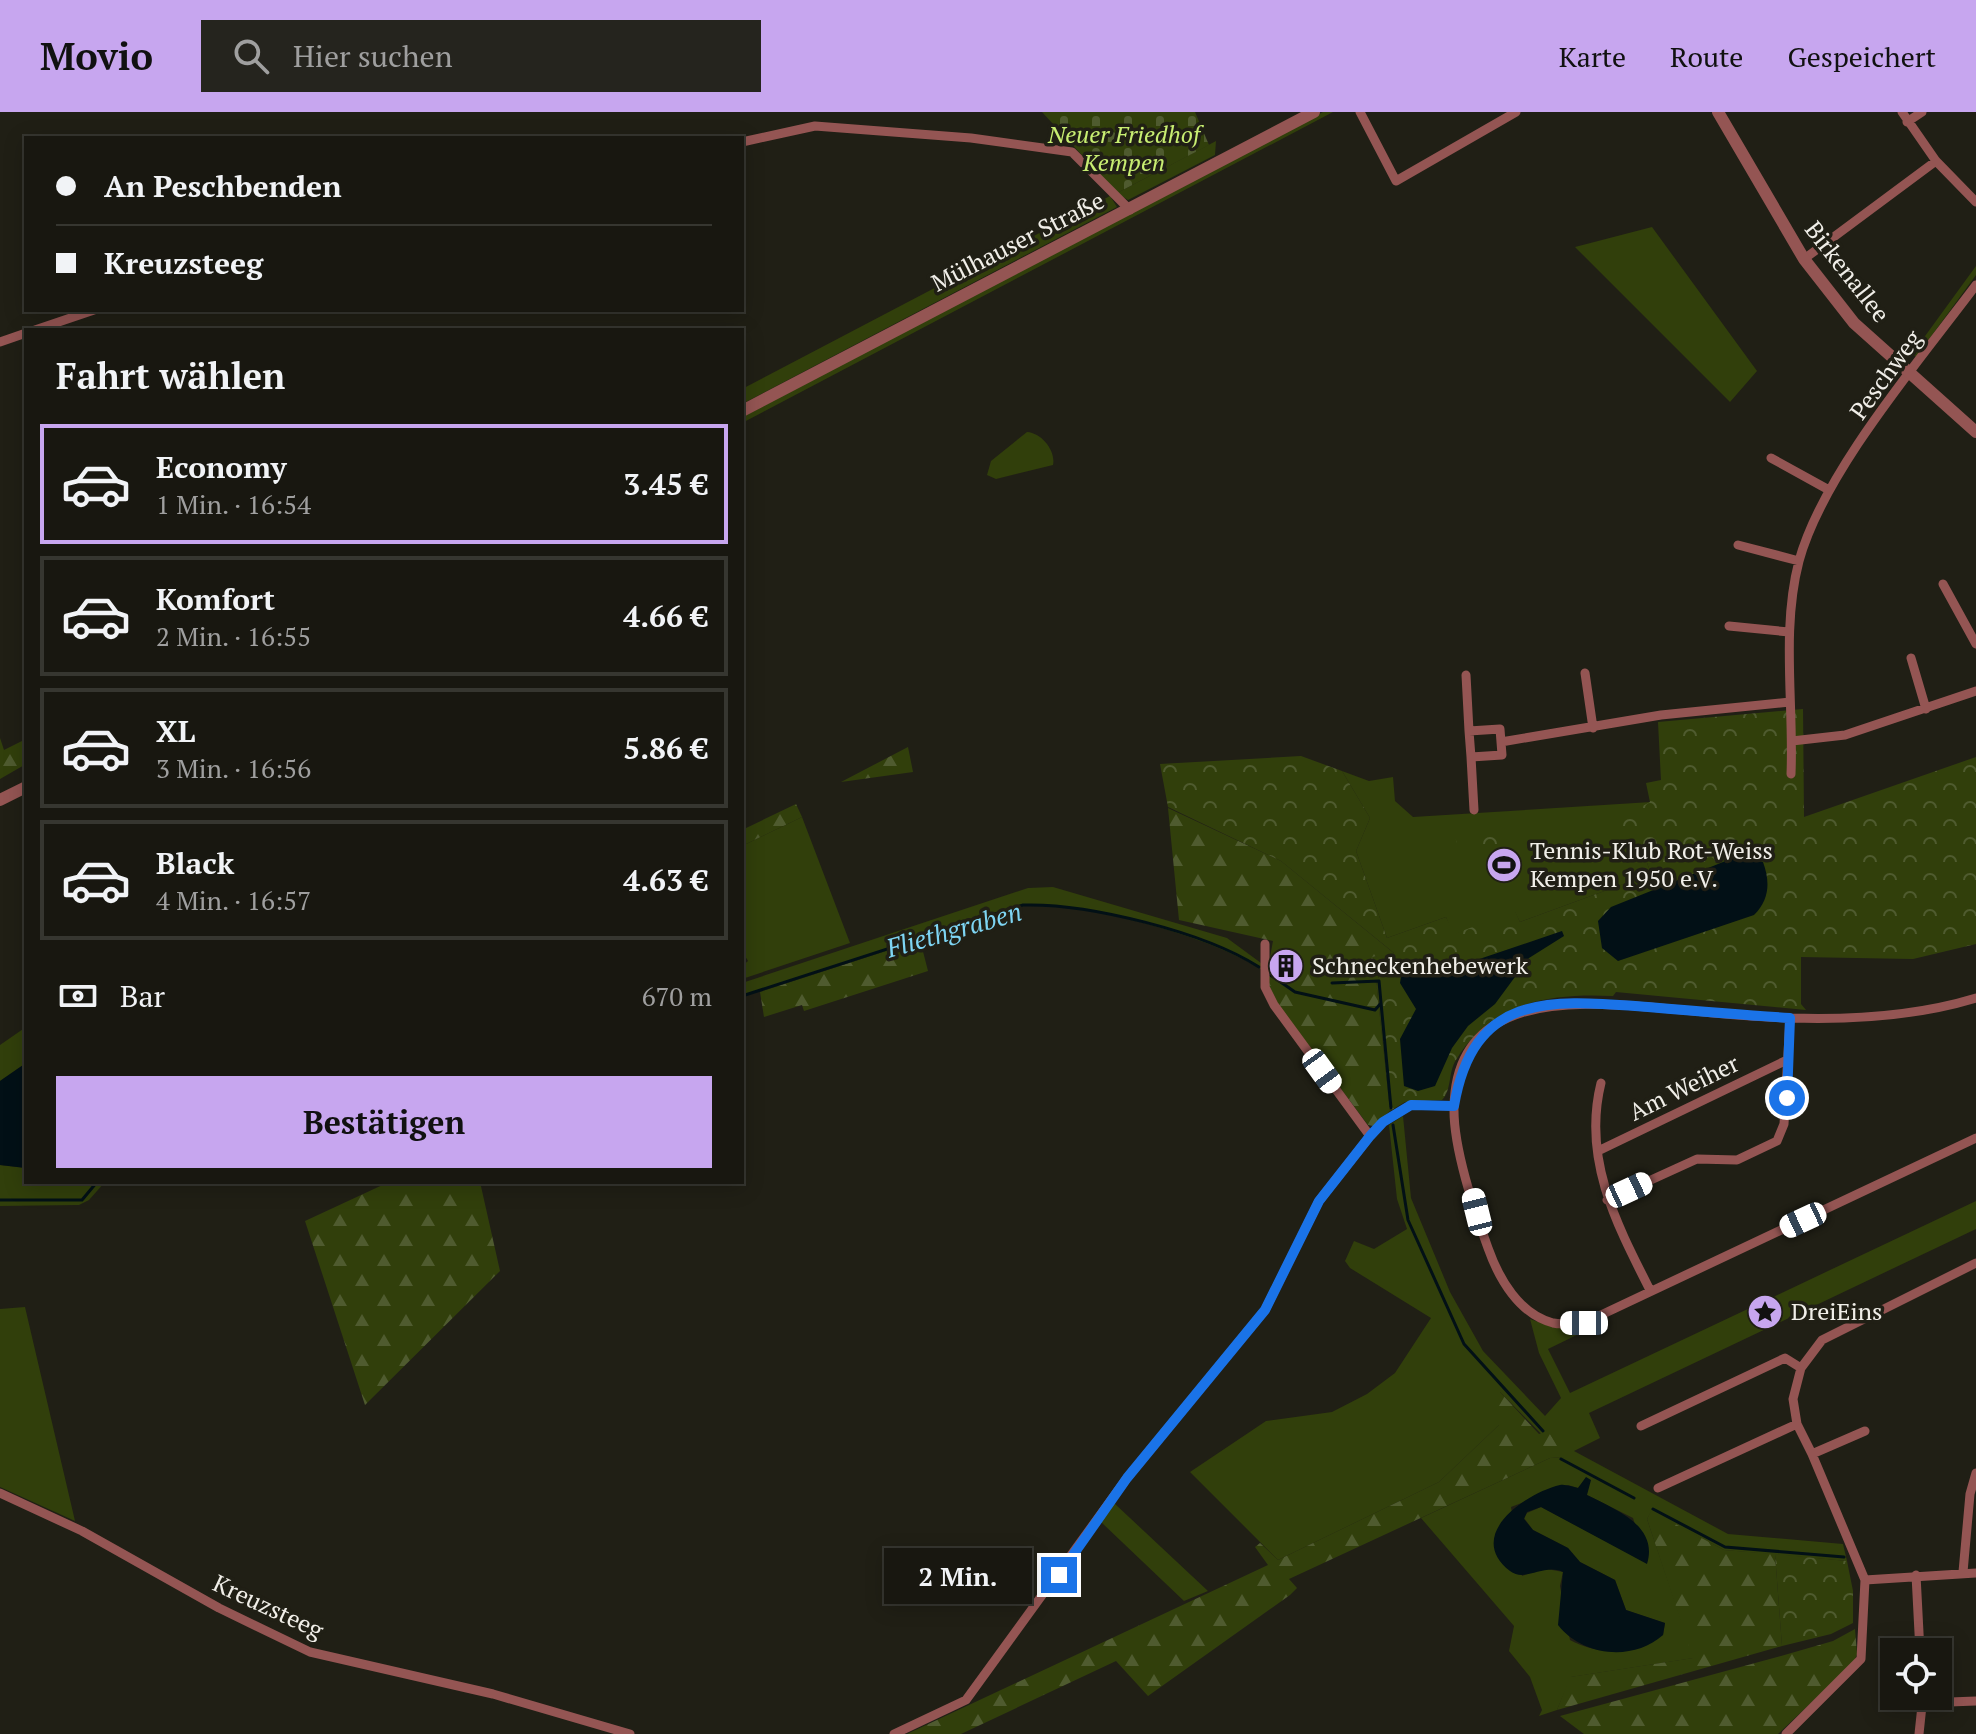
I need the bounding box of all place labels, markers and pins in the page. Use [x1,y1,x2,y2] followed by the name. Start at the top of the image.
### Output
[1530,834,1773,894] place label: Tennis-Klub Rot-Weiss Kempen 1950 e.V.
[1485,846,1523,884] sports icon: Tennis-Klub Rot-Weiss Kempen 1950 e.V.
[1267,947,1305,985] building icon: Schneckenhebewerk
[1312,949,1529,981] place label: Schneckenhebewerk
[1746,1293,1784,1331] place icon: DreiEins
[1791,1295,1882,1327] place label: DreiEins

